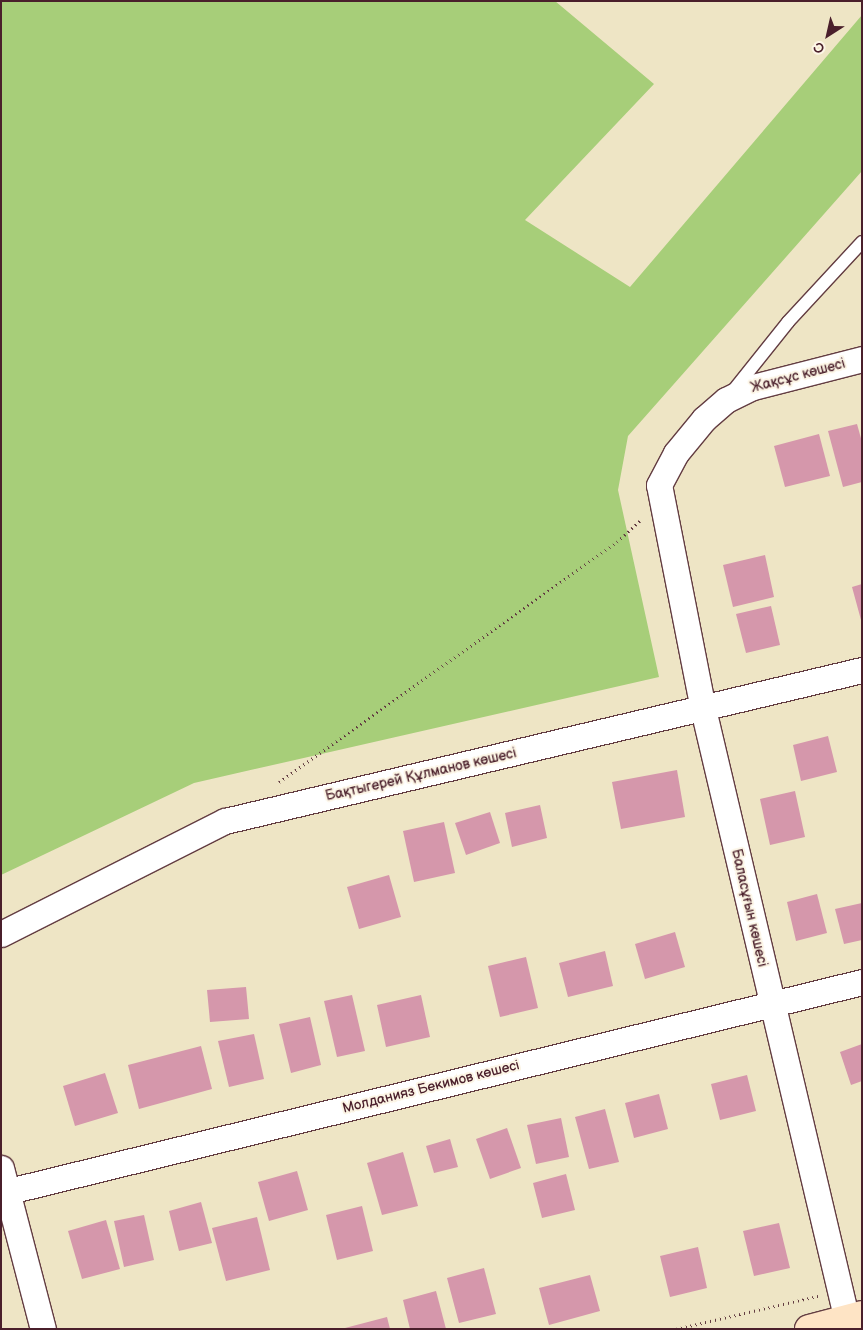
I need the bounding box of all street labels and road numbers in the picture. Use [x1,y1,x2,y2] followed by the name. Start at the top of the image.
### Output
[749,355,847,397] street label: Жақсұс көшесі
[324,745,518,805] street label: Бақтыгерей Құлманов көшесі
[727,847,771,969] street label: Баласұғын көшесі
[341,1057,521,1117] street label: Молданияз Бекимов көшесі

